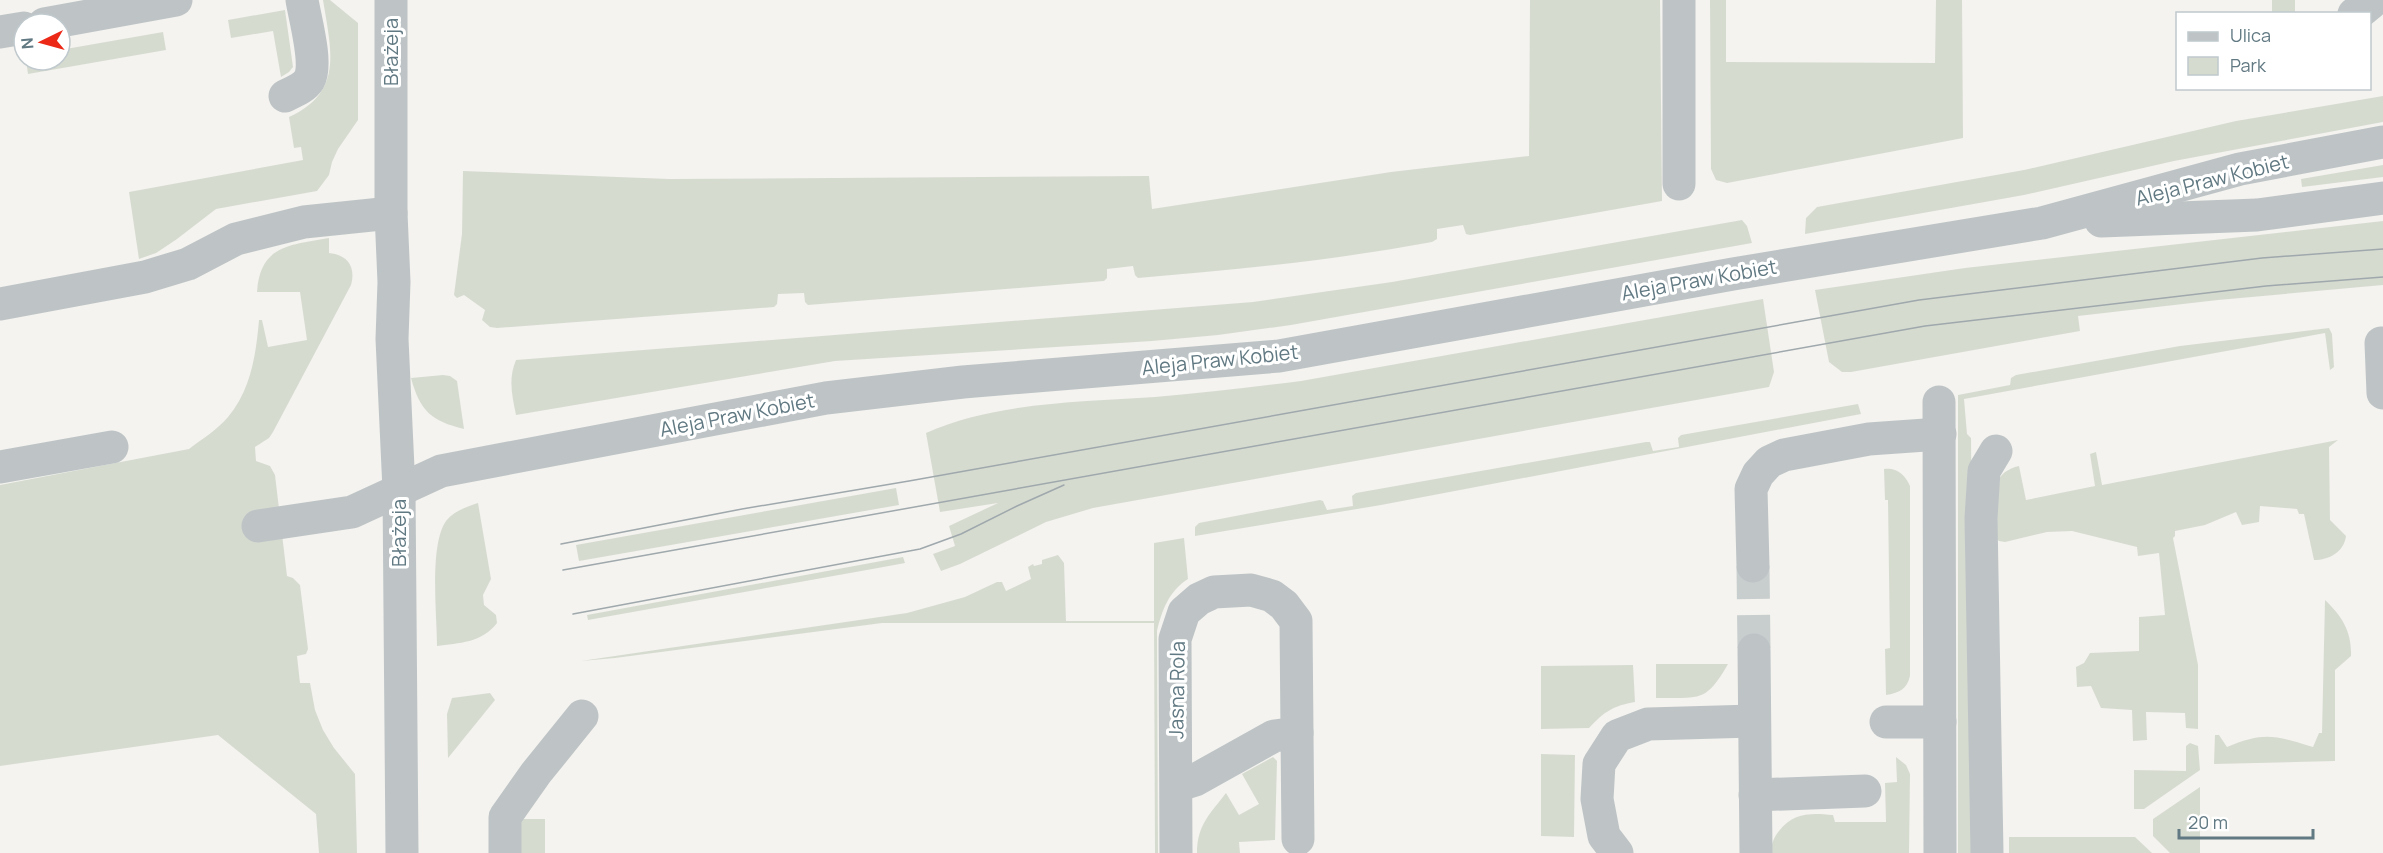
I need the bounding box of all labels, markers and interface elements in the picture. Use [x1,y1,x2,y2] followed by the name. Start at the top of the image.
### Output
[12,12,72,72] north arrow
[2176,12,2371,90] legend
[377,18,404,86] street label: Błażeja
[2230,23,2271,47] text: Ulica
[16,37,39,50] text: N
[2230,53,2267,77] text: Park
[2132,147,2291,212] street label: Aleja Praw Kobiet
[1619,253,1779,306] street label: Aleja Praw Kobiet
[1140,338,1300,381] street label: Aleja Praw Kobiet
[657,386,817,443] street label: Aleja Praw Kobiet
[385,499,412,567] street label: Błażeja
[1162,641,1191,739] street label: Jasna Rola
[2179,802,2312,840] scale bar
[2188,810,2228,834] text: 20 m

